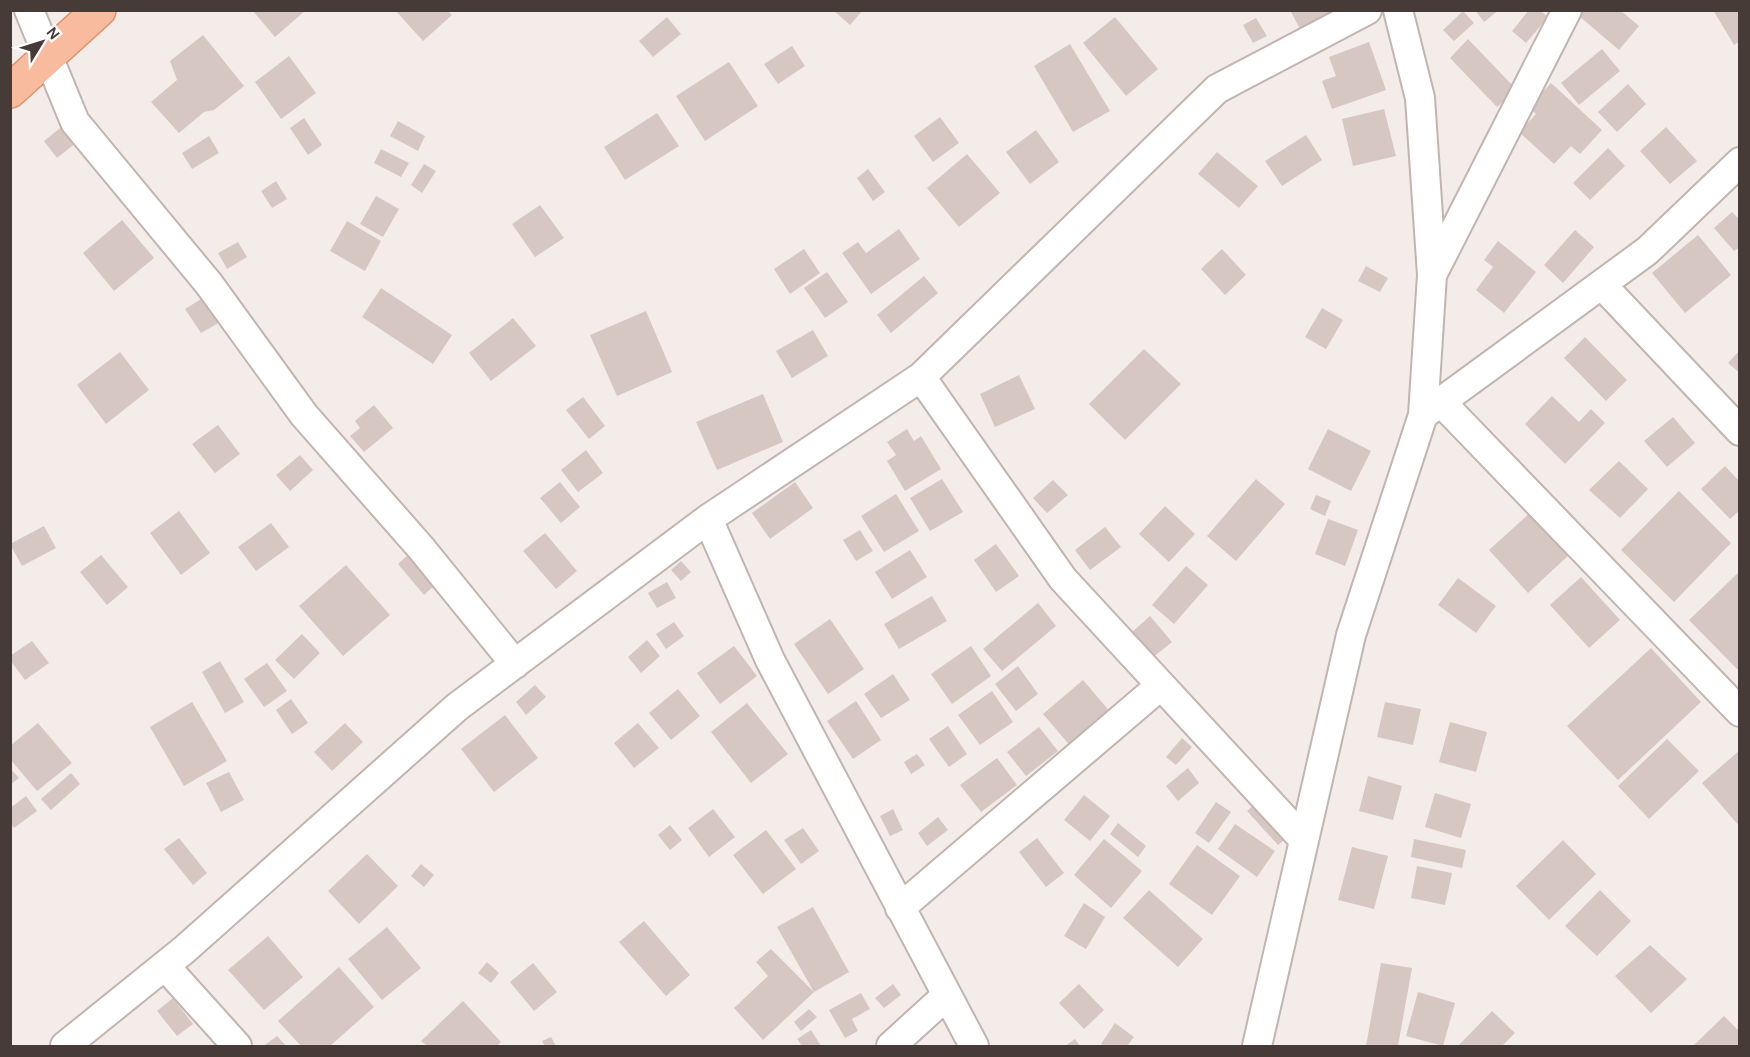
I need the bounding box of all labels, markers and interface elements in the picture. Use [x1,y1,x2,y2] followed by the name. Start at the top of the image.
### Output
[12,12,72,72] north arrow
[42,23,64,43] text: N

